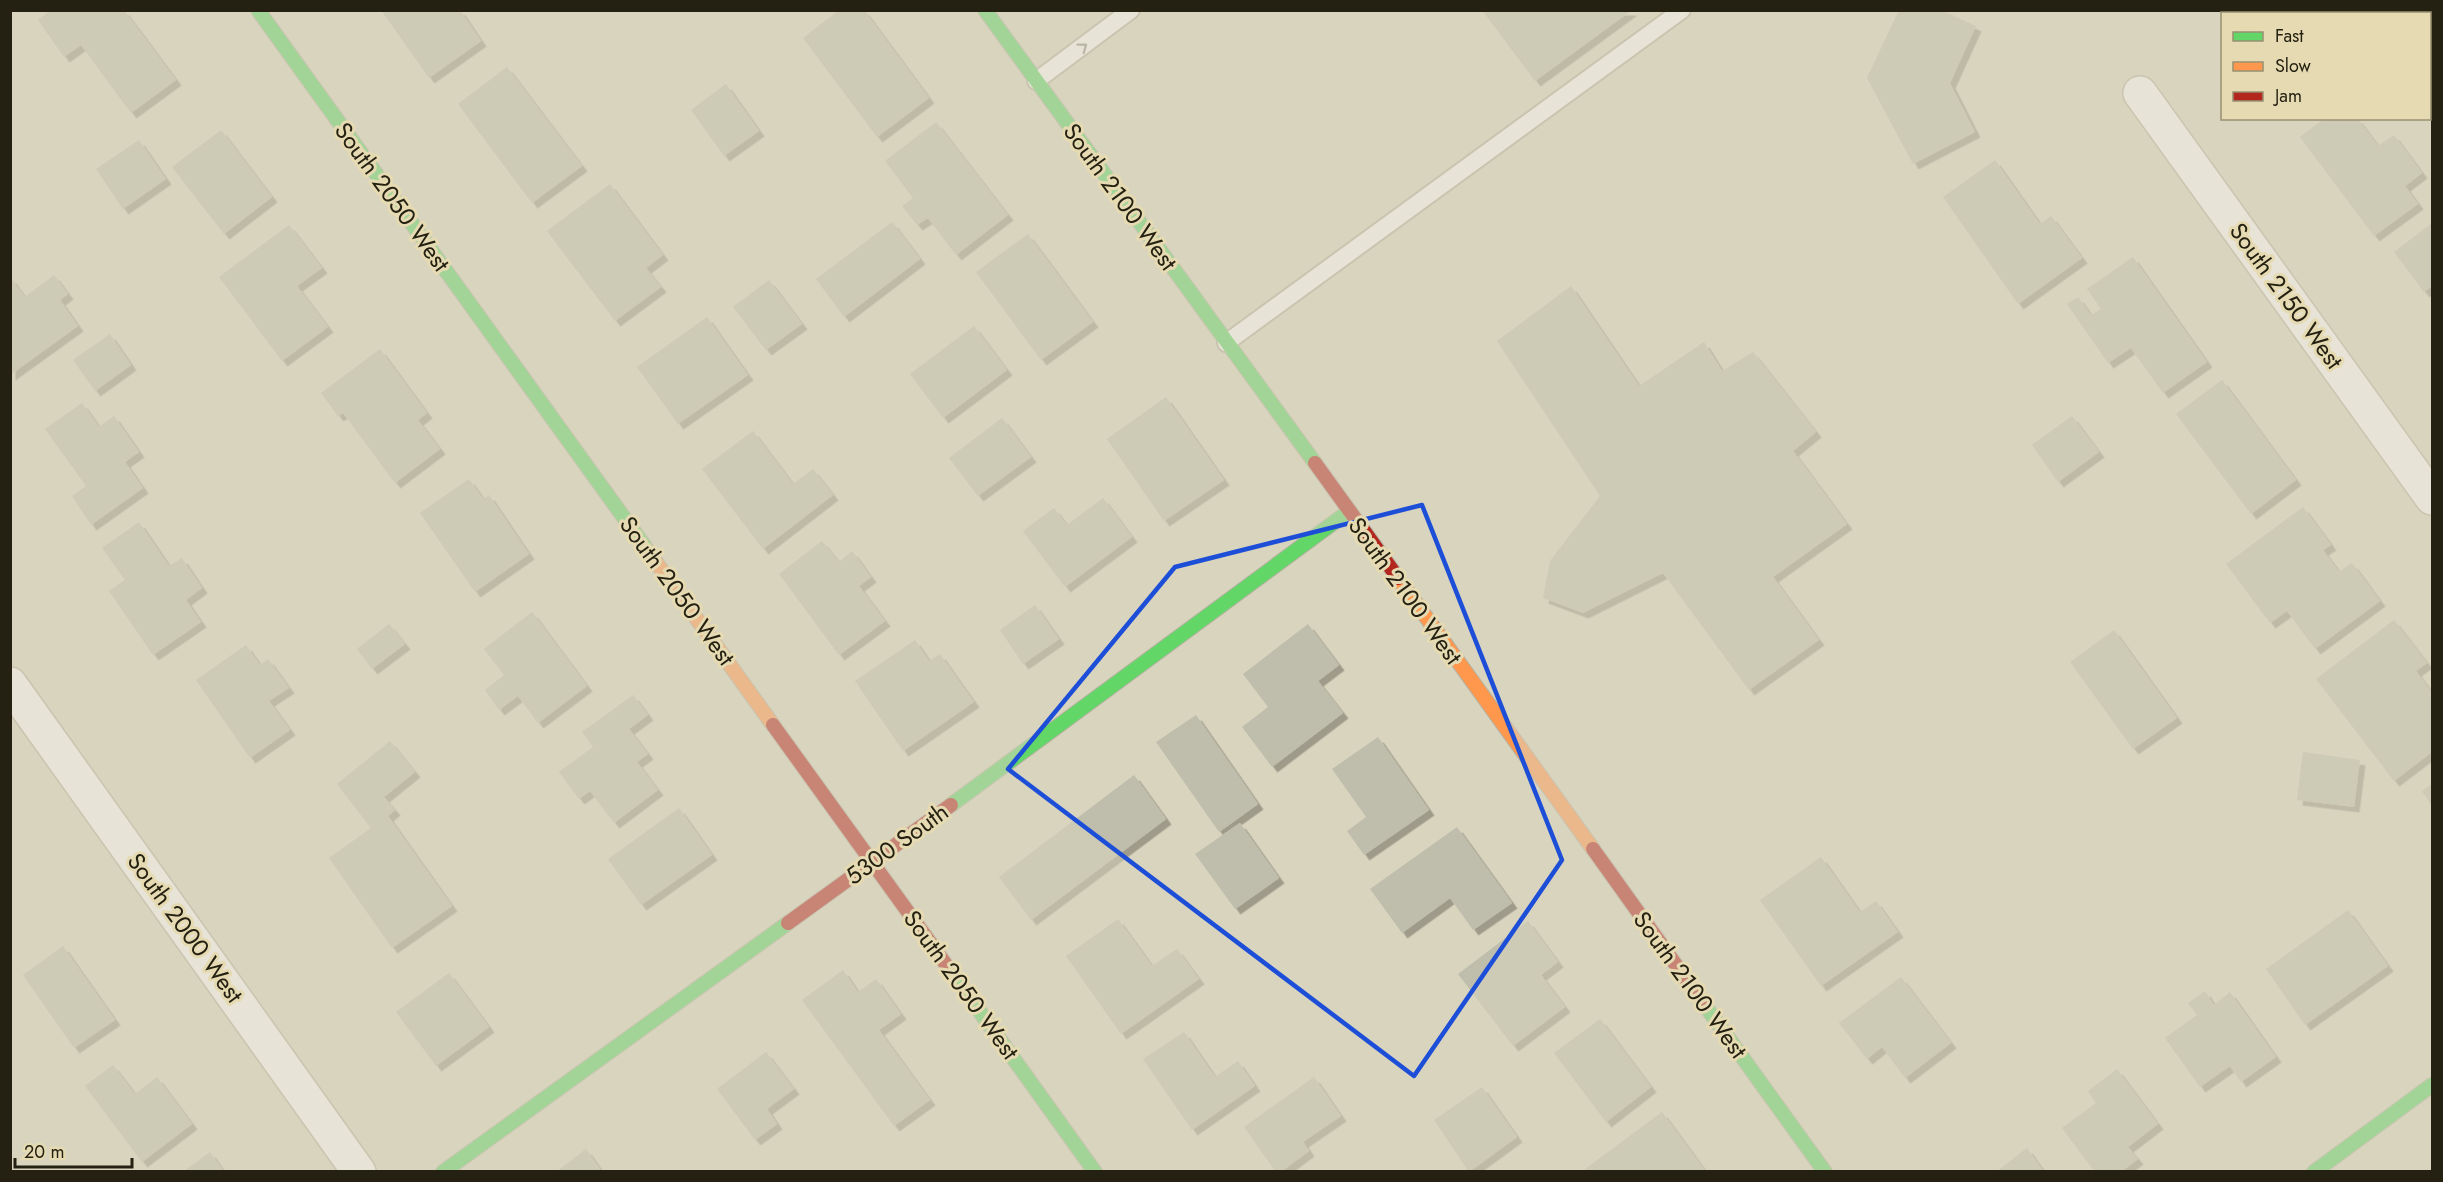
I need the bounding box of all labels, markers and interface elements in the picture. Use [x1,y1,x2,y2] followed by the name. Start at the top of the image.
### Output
[2221,12,2431,120] legend
[2275,23,2304,49] text: Fast
[1077,43,1088,54] one-way arrow
[2275,53,2312,79] text: Slow
[2273,83,2302,109] text: Jam
[326,115,459,279] street label: South 2050 West
[1055,116,1186,278] street label: South 2100 West
[2221,215,2352,376] street label: South 2150 West
[611,509,744,673] street label: South 2050 West
[1340,510,1471,672] street label: South 2100 West
[838,794,955,893] street label: 5300 South
[119,845,252,1010] street label: South 2000 West
[895,903,1028,1067] street label: South 2050 West
[1625,904,1756,1066] street label: South 2100 West
[15,1131,132,1169] scale bar
[24,1139,64,1165] text: 20 m

